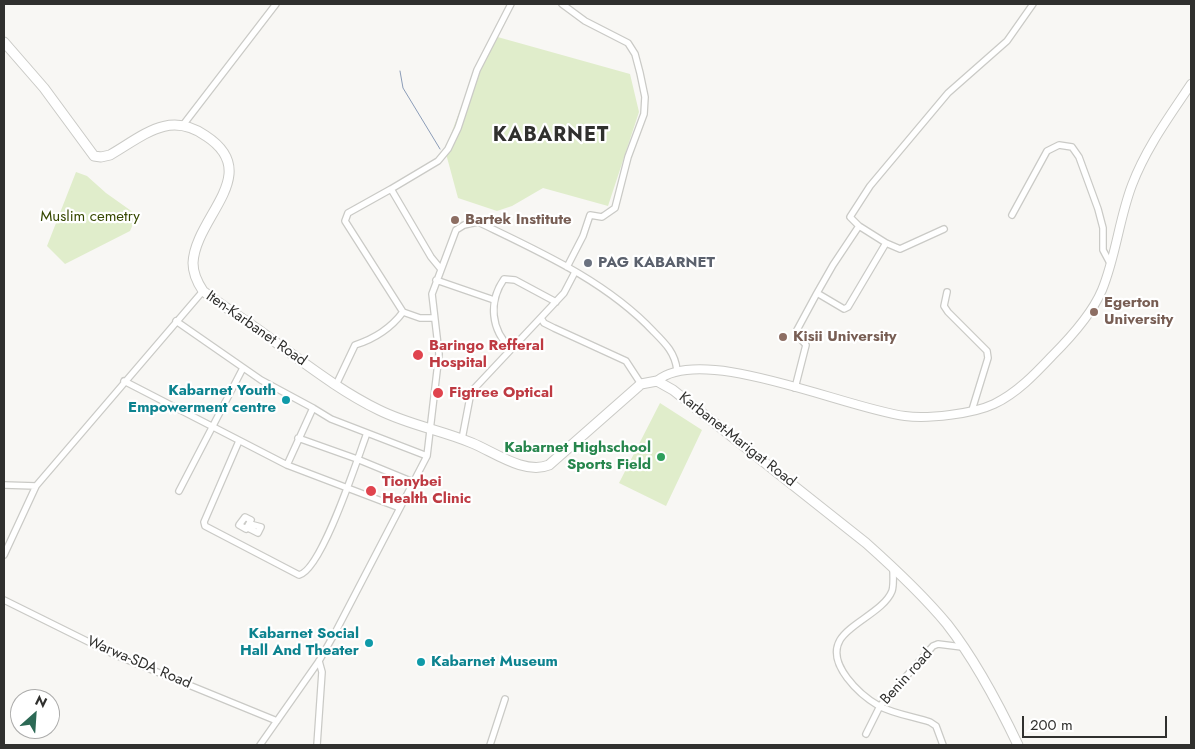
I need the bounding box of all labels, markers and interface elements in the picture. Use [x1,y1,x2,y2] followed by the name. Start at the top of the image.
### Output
[492,124,610,148] district label: KABARNET
[40,208,140,226] park label: Muslim cemetry
[465,211,572,229] place label: Bartek Institute
[449,214,461,226] marker: Bartek Institute
[598,254,715,272] place label: PAG KABARNET
[582,257,594,269] marker: PAG KABARNET
[202,288,310,370] street label: Iten-Karbanet Road
[1104,294,1173,329] place label: Egerton University
[1088,306,1100,318] marker: Egerton University
[793,328,897,346] place label: Kisii University
[777,331,789,343] marker: Kisii University
[429,337,544,372] place label: Baringo Refferal Hospital
[411,348,425,362] marker: Baringo Refferal Hospital
[128,382,276,417] place label: Kabarnet Youth Empowerment centre
[449,384,553,402] place label: Figtree Optical
[431,386,445,400] marker: Figtree Optical
[675,389,799,491] street label: Karbanet-Marigat Road
[280,394,292,406] marker: Kabarnet Youth Empowerment centre
[504,439,651,474] place label: Kabarnet Highschool Sports Field
[655,451,667,463] marker: Kabarnet Highschool Sports Field
[382,473,471,508] place label: Tionybei Health Clinic
[364,484,378,498] marker: Tionybei Health Clinic
[240,625,359,660] place label: Kabarnet Social Hall And Theater
[84,633,194,693] street label: Warwa-SDA Road
[363,637,375,649] marker: Kabarnet Social Hall And Theater
[877,645,937,709] street label: Benin road
[431,653,558,671] place label: Kabarnet Museum
[415,656,427,668] marker: Kabarnet Museum
[10,689,60,739] north arrow
[32,690,51,713] text: N
[1025,706,1170,738] scale bar
[1030,714,1073,736] text: 200 m

